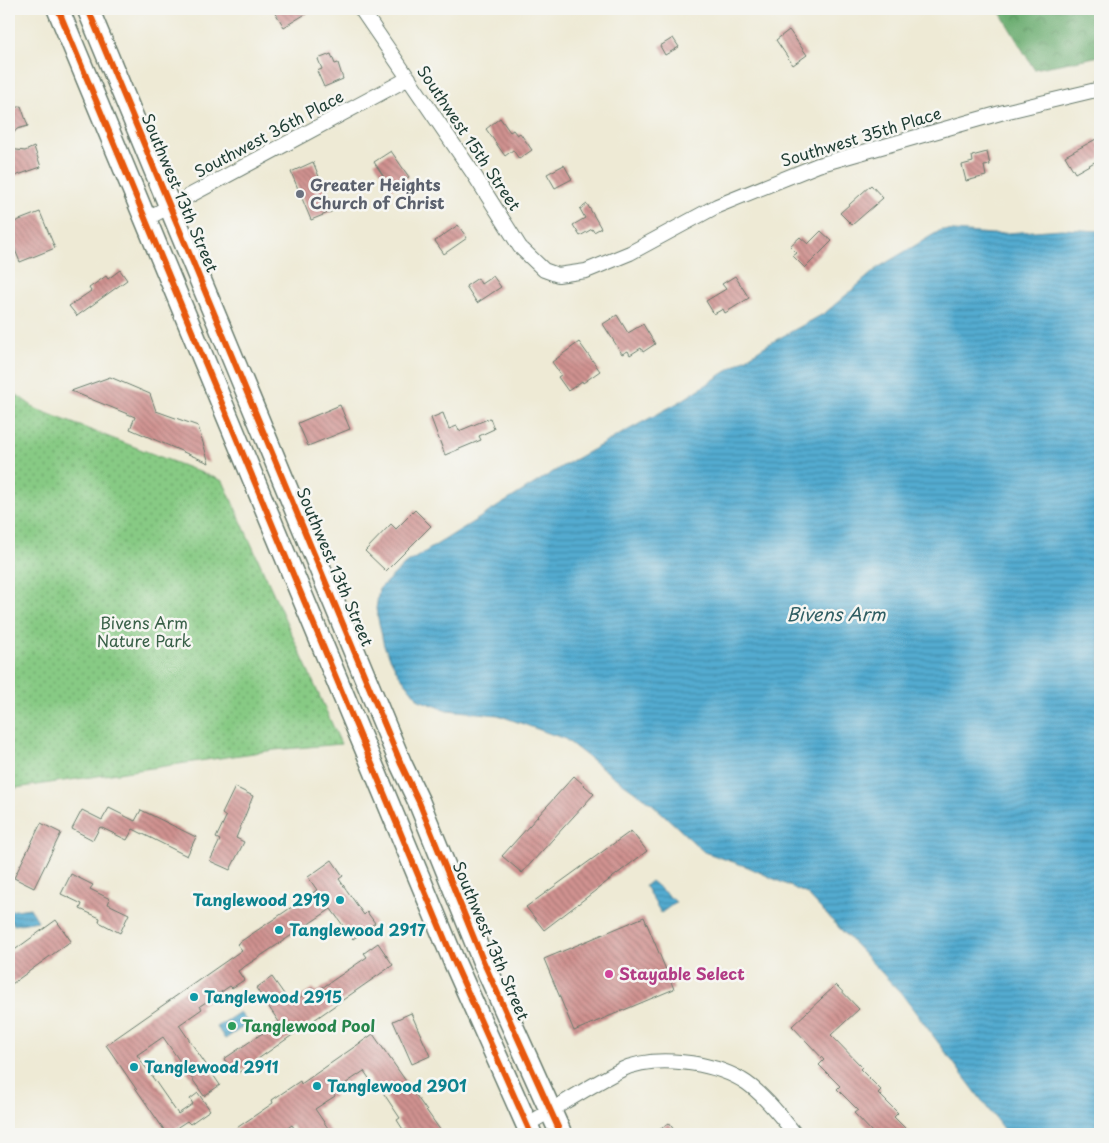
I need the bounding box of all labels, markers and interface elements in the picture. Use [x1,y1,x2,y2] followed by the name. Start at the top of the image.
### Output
[412,60,528,215] street label: Southwest 15th Street
[190,84,347,183] street label: Southwest 36th Place
[777,100,944,172] street label: Southwest 35th Place
[137,109,225,276] street label: Southwest 13th Street
[310,172,445,214] place label: Greater Heights Church of Christ
[294,188,306,200] marker: Greater Heights Church of Christ
[292,483,380,650] street label: Southwest 13th Street
[786,600,887,627] water label: Bivens Arm
[97,610,192,652] park label: Bivens Arm Nature Park
[448,857,536,1024] street label: Southwest 13th Street
[192,887,330,911] place label: Tanglewood 2919
[334,894,346,906] marker: Tanglewood 2919
[289,917,426,941] place label: Tanglewood 2917
[273,924,285,936] marker: Tanglewood 2917
[619,961,745,985] place label: Stayable Select
[603,968,615,980] marker: Stayable Select
[204,984,342,1008] place label: Tanglewood 2915
[188,991,200,1003] marker: Tanglewood 2915
[242,1013,375,1037] place label: Tanglewood Pool
[226,1020,238,1032] marker: Tanglewood Pool
[144,1054,279,1078] place label: Tanglewood 2911
[128,1061,140,1073] marker: Tanglewood 2911
[327,1073,467,1097] place label: Tanglewood 2901
[311,1080,323,1092] marker: Tanglewood 2901

